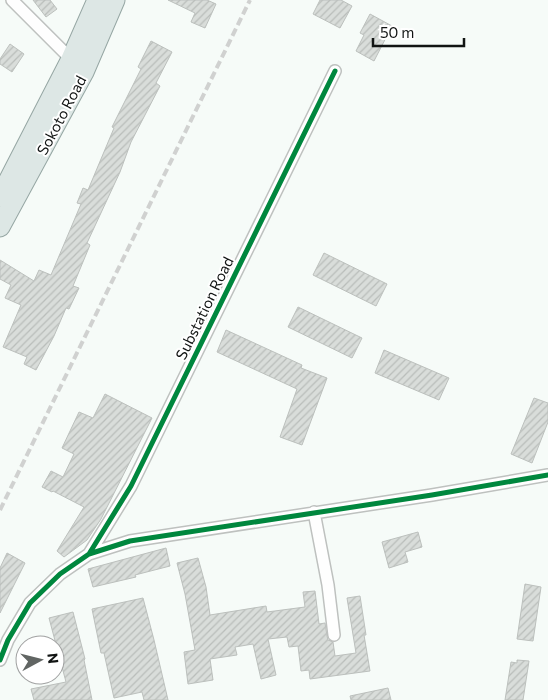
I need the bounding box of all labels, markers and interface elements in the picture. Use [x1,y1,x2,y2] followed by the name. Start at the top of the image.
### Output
[373,15,464,47] scale bar
[380,23,414,41] text: 50 m
[33,72,89,158] street label: Sokoto Road
[171,254,237,362] street label: Substation Road
[15,635,65,685] north arrow
[44,652,62,665] text: N

